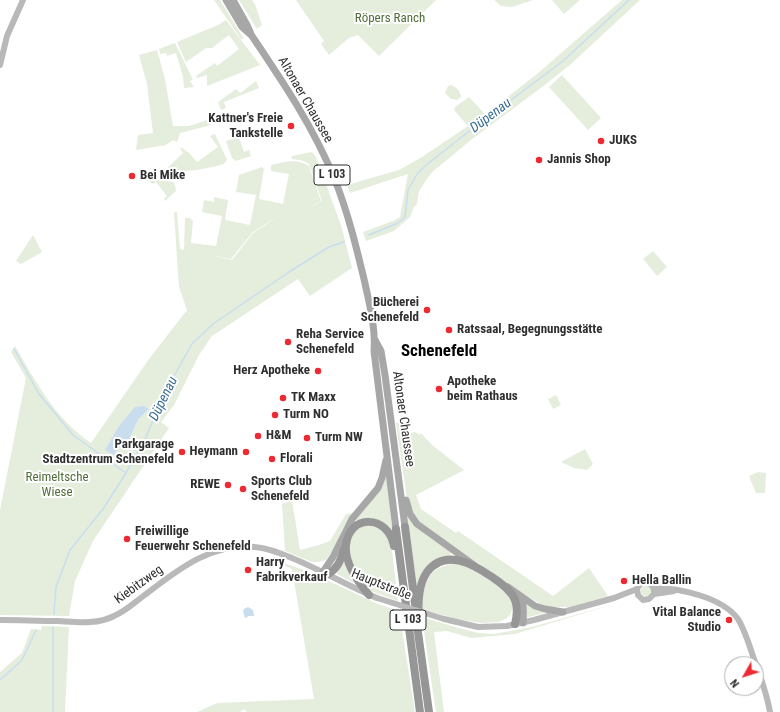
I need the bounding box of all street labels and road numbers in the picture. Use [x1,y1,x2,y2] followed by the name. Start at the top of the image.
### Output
[274,54,336,146] street label: Altonaer Chaussee
[314,165,350,185] road number: L 103
[389,370,417,468] street label: Altonaer Chaussee
[112,562,166,608] street label: Kiebitzweg
[349,566,413,604] street label: Hauptstraße
[390,610,426,630] road number: L 103

